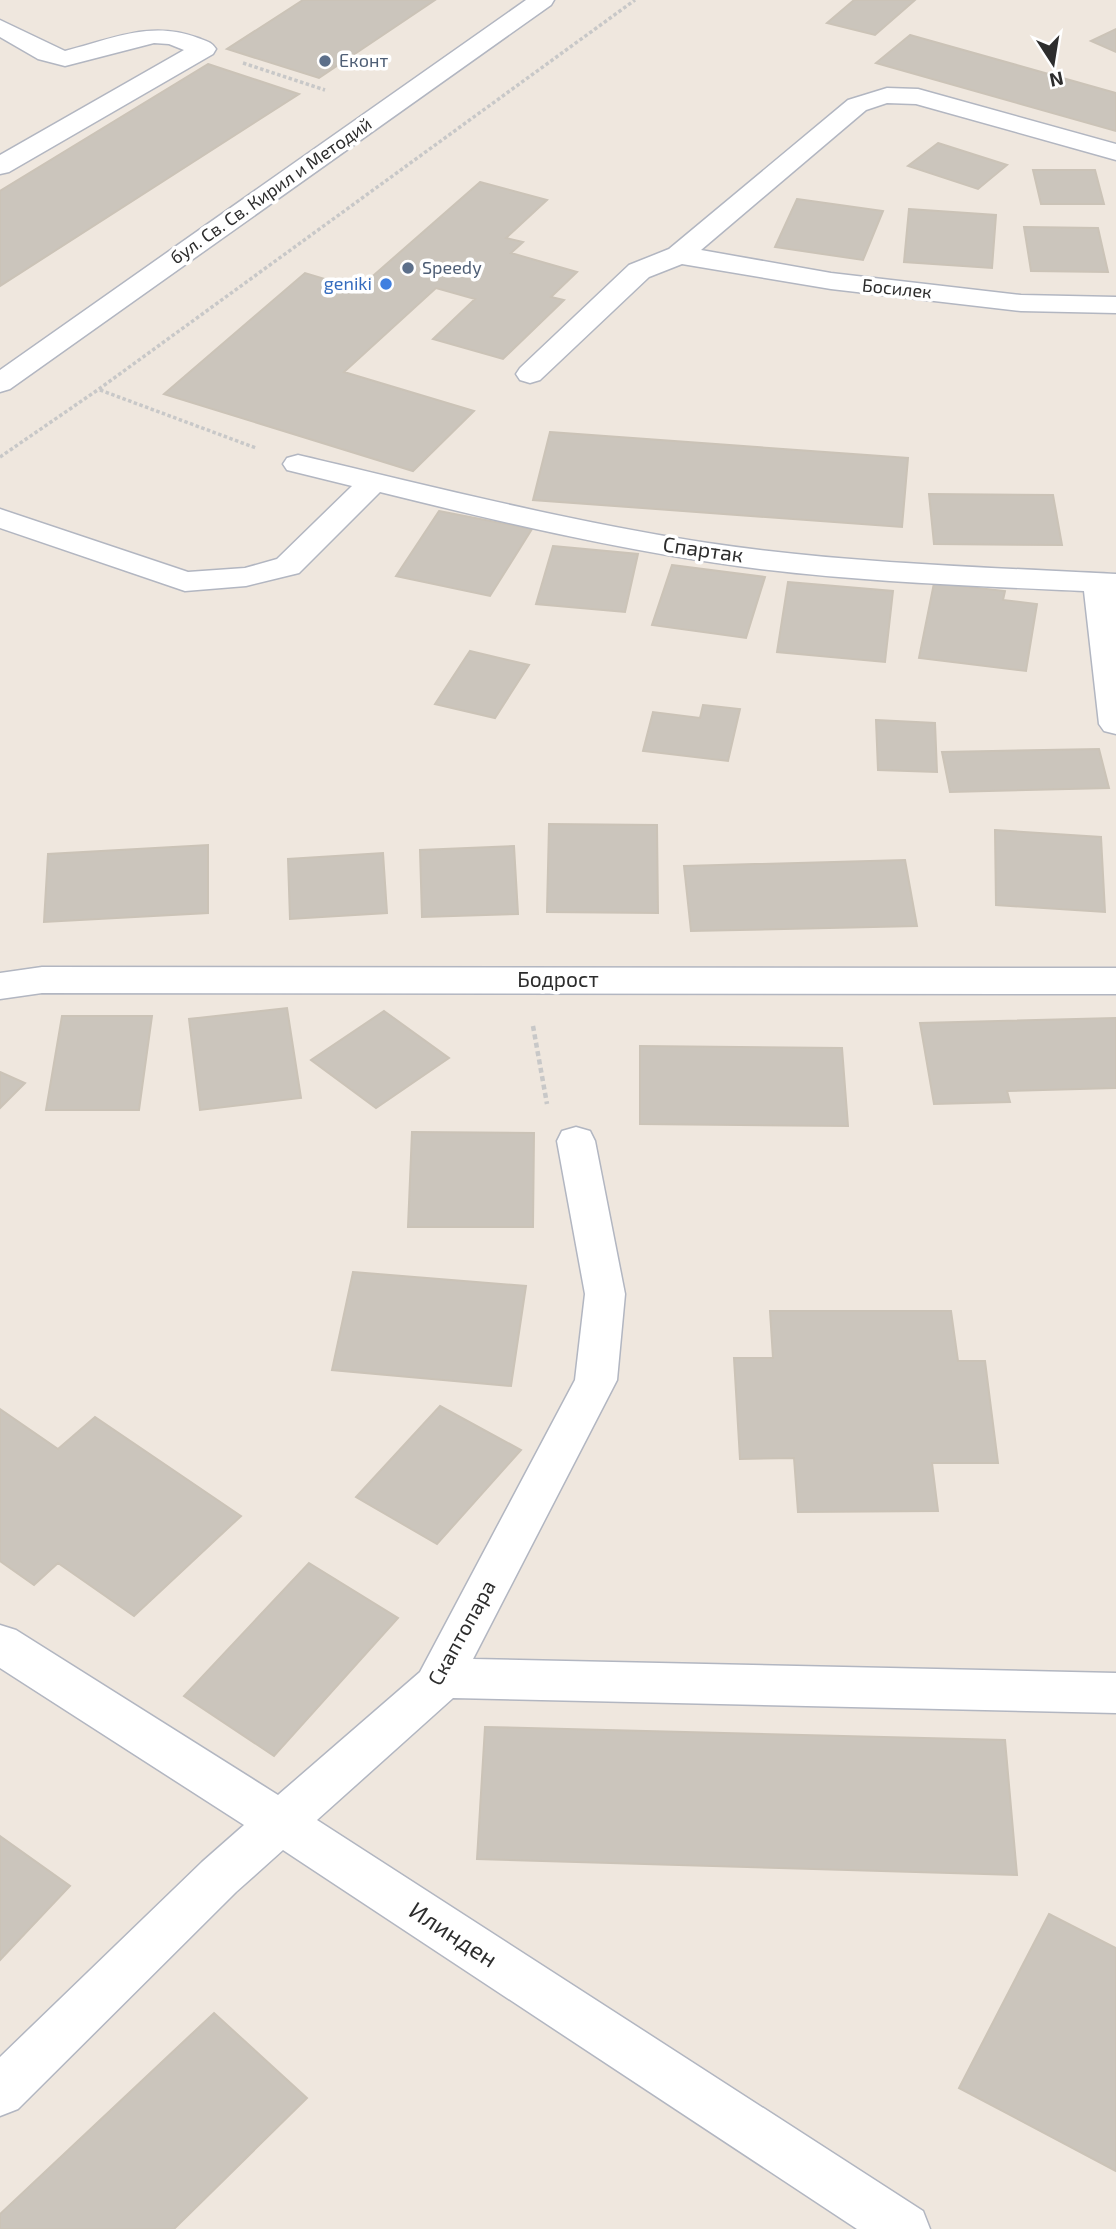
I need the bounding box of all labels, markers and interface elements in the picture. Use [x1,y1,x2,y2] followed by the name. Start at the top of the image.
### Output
[1018,28,1088,98] north arrow
[339,49,388,71] place label: Еконт
[317,53,333,69] marker: Еконт
[1048,67,1066,93] text: N
[165,112,375,268] street label: бул. Св. Св. Кирил и Методий
[422,256,482,278] place label: Speedy
[400,260,416,276] marker: Speedy
[324,272,372,294] place label: geniki
[861,273,933,303] street label: Босилек
[378,276,394,292] marker: geniki
[661,530,745,567] street label: Спартак
[517,966,599,991] street label: Бодрост
[422,1575,500,1689] street label: Скаптопара
[404,1895,503,1973] street label: Илинден

